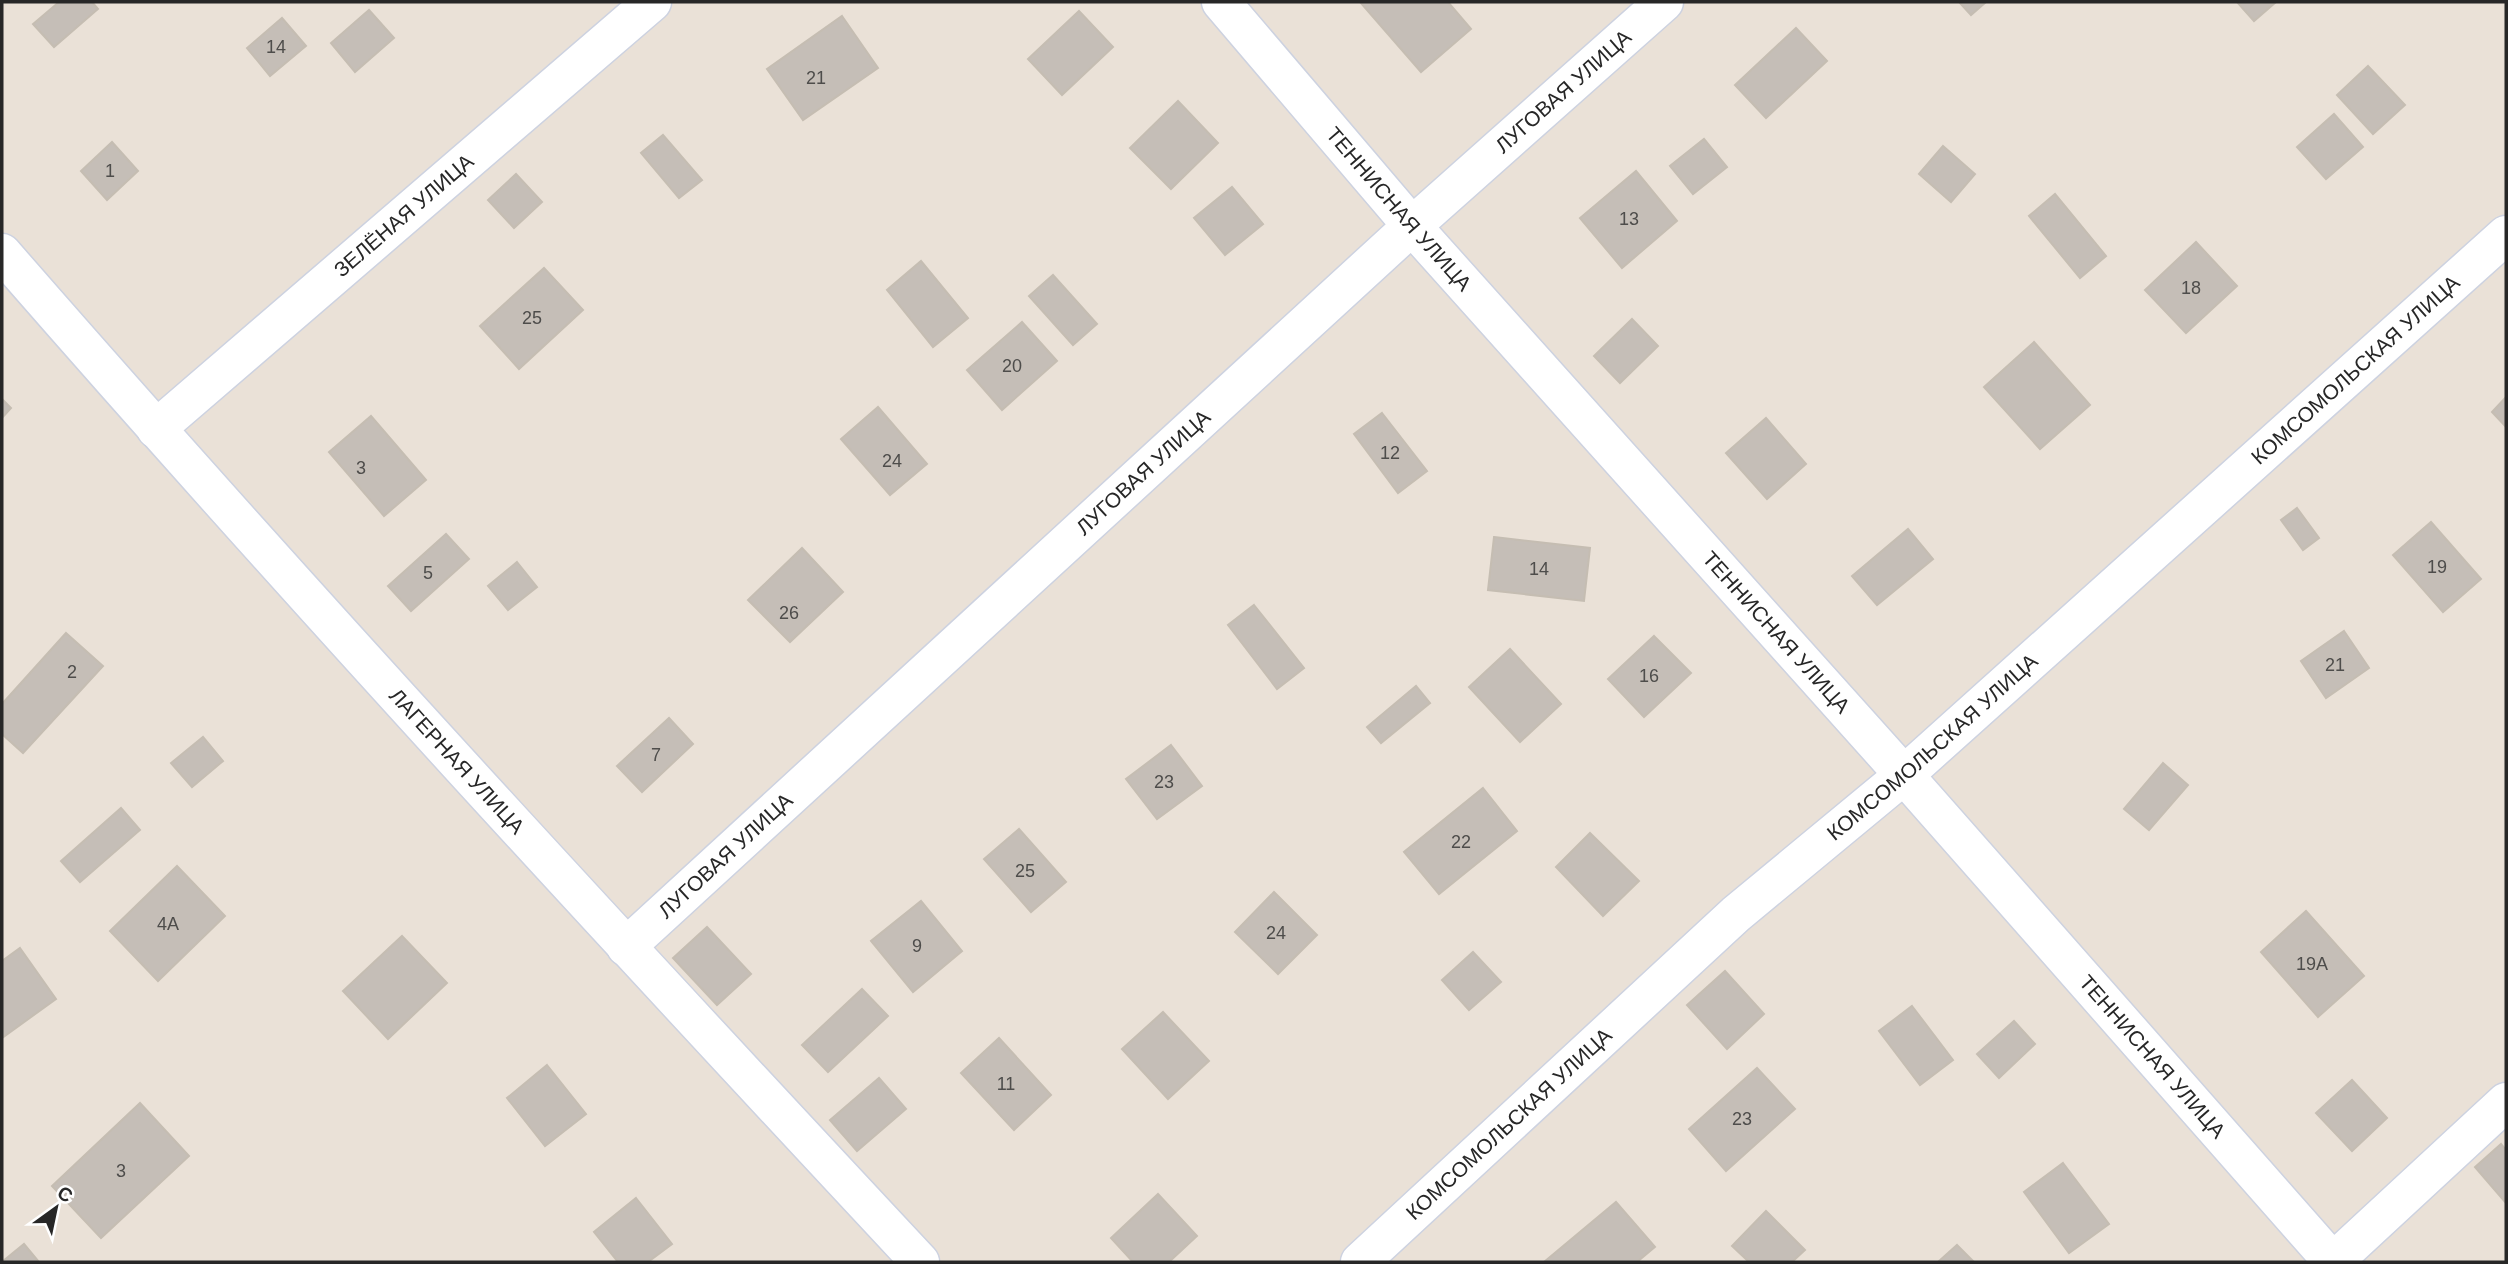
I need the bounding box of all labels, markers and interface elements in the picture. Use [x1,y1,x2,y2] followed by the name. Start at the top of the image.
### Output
[1491,25,1635,157] street label: ЛУГОВАЯ УЛИЦА
[266,37,286,57] house number: 14
[806,68,826,88] house number: 21
[1322,123,1476,295] street label: ТЕННИСНАЯ УЛИЦА
[329,149,478,281] street label: ЗЕЛЁНАЯ УЛИЦА
[105,161,115,181] house number: 1
[1619,209,1639,229] house number: 13
[2247,270,2464,469] street label: КОМСОМОЛЬСКАЯ УЛИЦА
[2181,278,2201,298] house number: 18
[522,308,542,328] house number: 25
[1002,356,1022,376] house number: 20
[1071,405,1215,539] street label: ЛУГОВАЯ УЛИЦА
[1380,443,1400,463] house number: 12
[882,451,902,471] house number: 24
[356,458,366,478] house number: 3
[1698,547,1855,717] street label: ТЕННИСНАЯ УЛИЦА
[2427,557,2447,577] house number: 19
[1529,559,1549,579] house number: 14
[423,563,433,583] house number: 5
[779,603,799,623] house number: 26
[1822,649,2042,845] street label: КОМСОМОЛЬСКАЯ УЛИЦА
[2325,655,2345,675] house number: 21
[67,662,77,682] house number: 2
[1639,666,1659,686] house number: 16
[385,684,529,838] street label: ЛАГЕРНАЯ УЛИЦА
[651,745,661,765] house number: 7
[1154,772,1174,792] house number: 23
[654,788,797,922] street label: ЛУГОВАЯ УЛИЦА
[1451,832,1471,852] house number: 22
[1015,861,1035,881] house number: 25
[157,914,179,934] house number: 4А
[1266,923,1286,943] house number: 24
[912,936,922,956] house number: 9
[2296,954,2328,974] house number: 19А
[2075,970,2230,1142] street label: ТЕННИСНАЯ УЛИЦА
[1401,1023,1616,1224] street label: КОМСОМОЛЬСКАЯ УЛИЦА
[997,1074,1015,1094] house number: 11
[1732,1109,1752,1129] house number: 23
[116,1161,126,1181] house number: 3
[21,1173,91,1243] north arrow
[54,1182,77,1207] text: С

